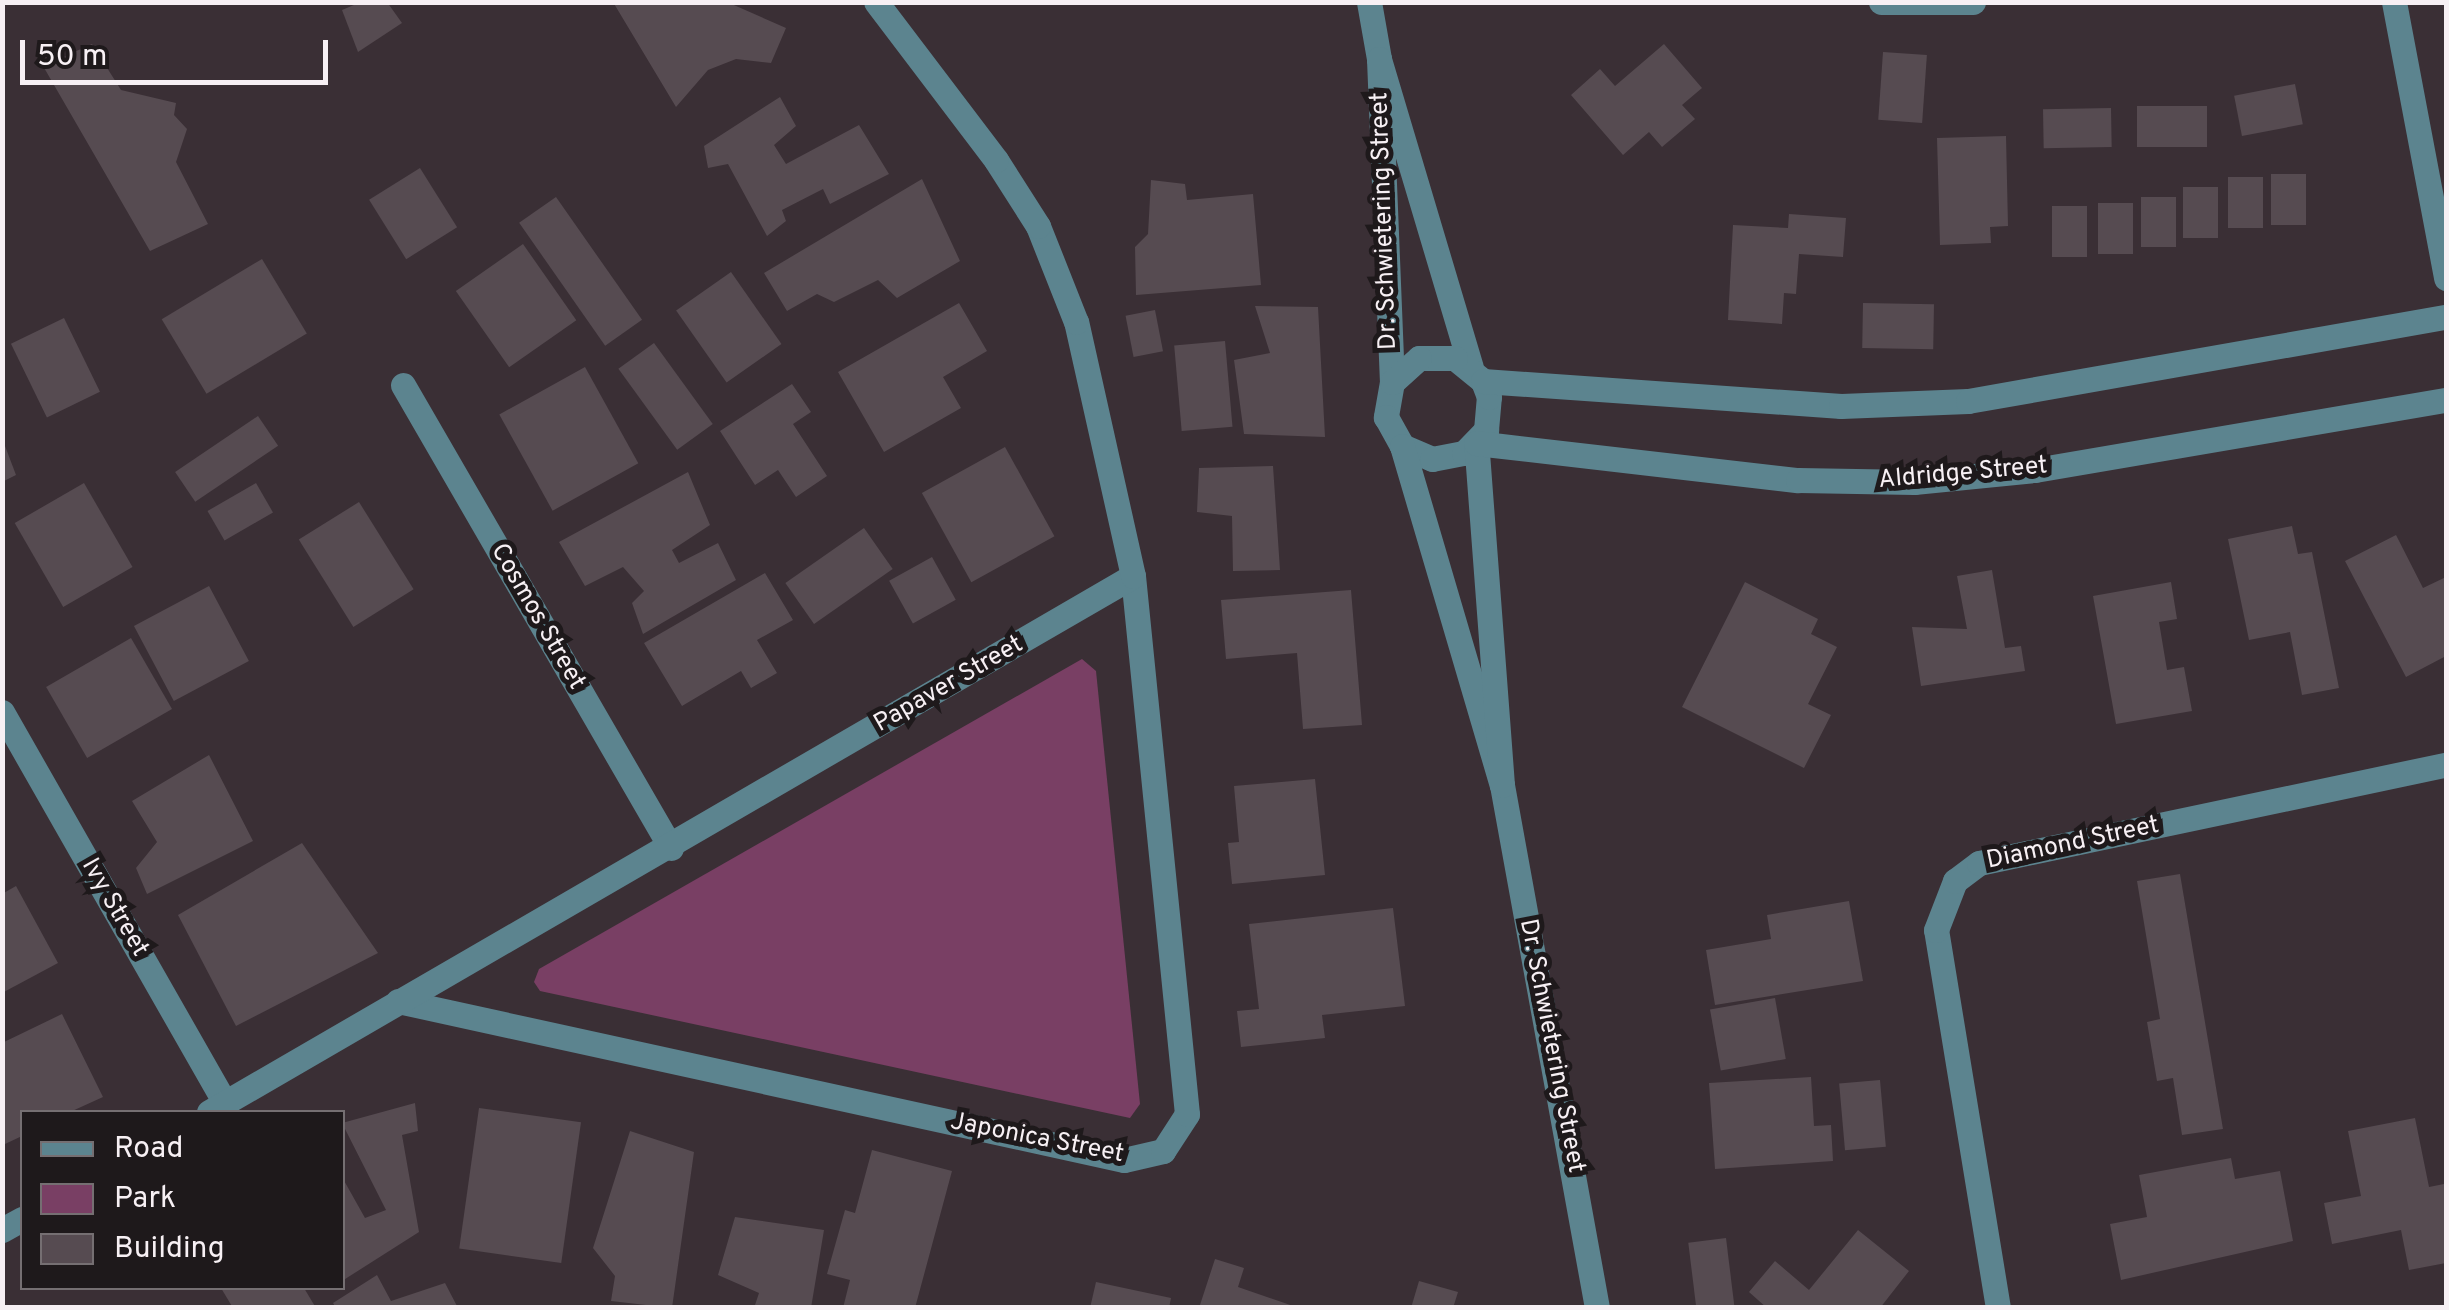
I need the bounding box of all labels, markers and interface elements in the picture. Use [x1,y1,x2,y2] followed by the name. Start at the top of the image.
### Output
[25,20,332,82] scale bar
[37,39,107,76] text: 50 m
[1366,92,1404,350] street label: Dr. Schwietering Street
[1877,452,2049,496] street label: Aldridge Street
[483,539,591,695] street label: Cosmos Street
[869,630,1029,740] street label: Papaver Street
[1984,811,2162,877] street label: Diamond Street
[74,854,154,962] street label: Ivy Street
[1512,917,1590,1175] street label: Dr. Schwietering Street
[948,1107,1126,1171] street label: Japonica Street
[20,1110,345,1290] legend
[114,1131,183,1168] text: Road
[114,1181,176,1218] text: Park
[114,1231,225,1268] text: Building

